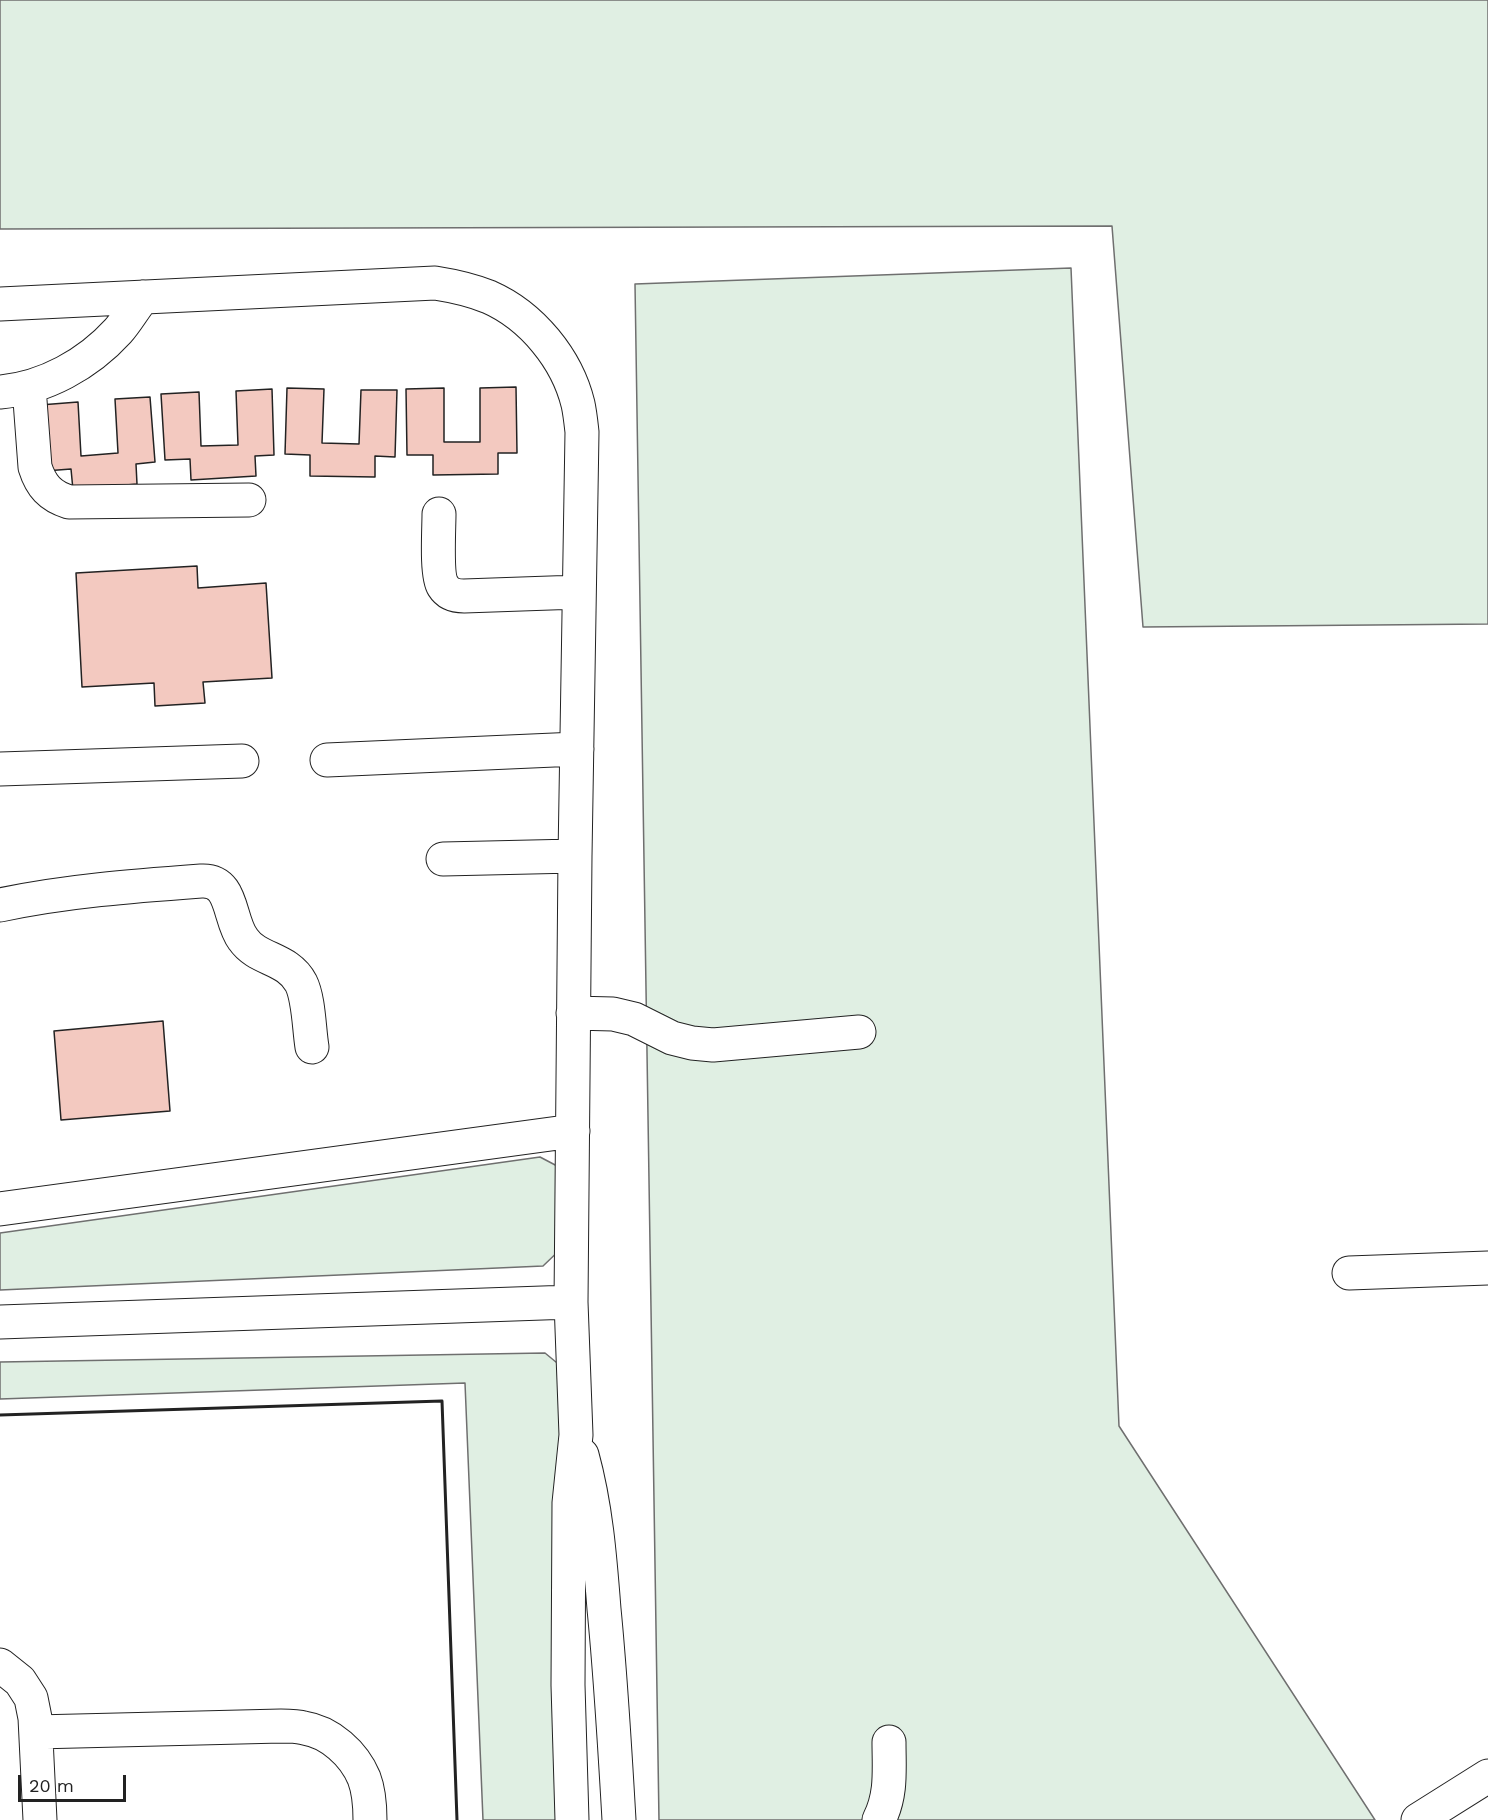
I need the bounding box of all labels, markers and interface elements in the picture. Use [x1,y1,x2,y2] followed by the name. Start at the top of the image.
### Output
[21,1763,129,1801] scale bar
[29,1775,74,1796] text: 20 m

